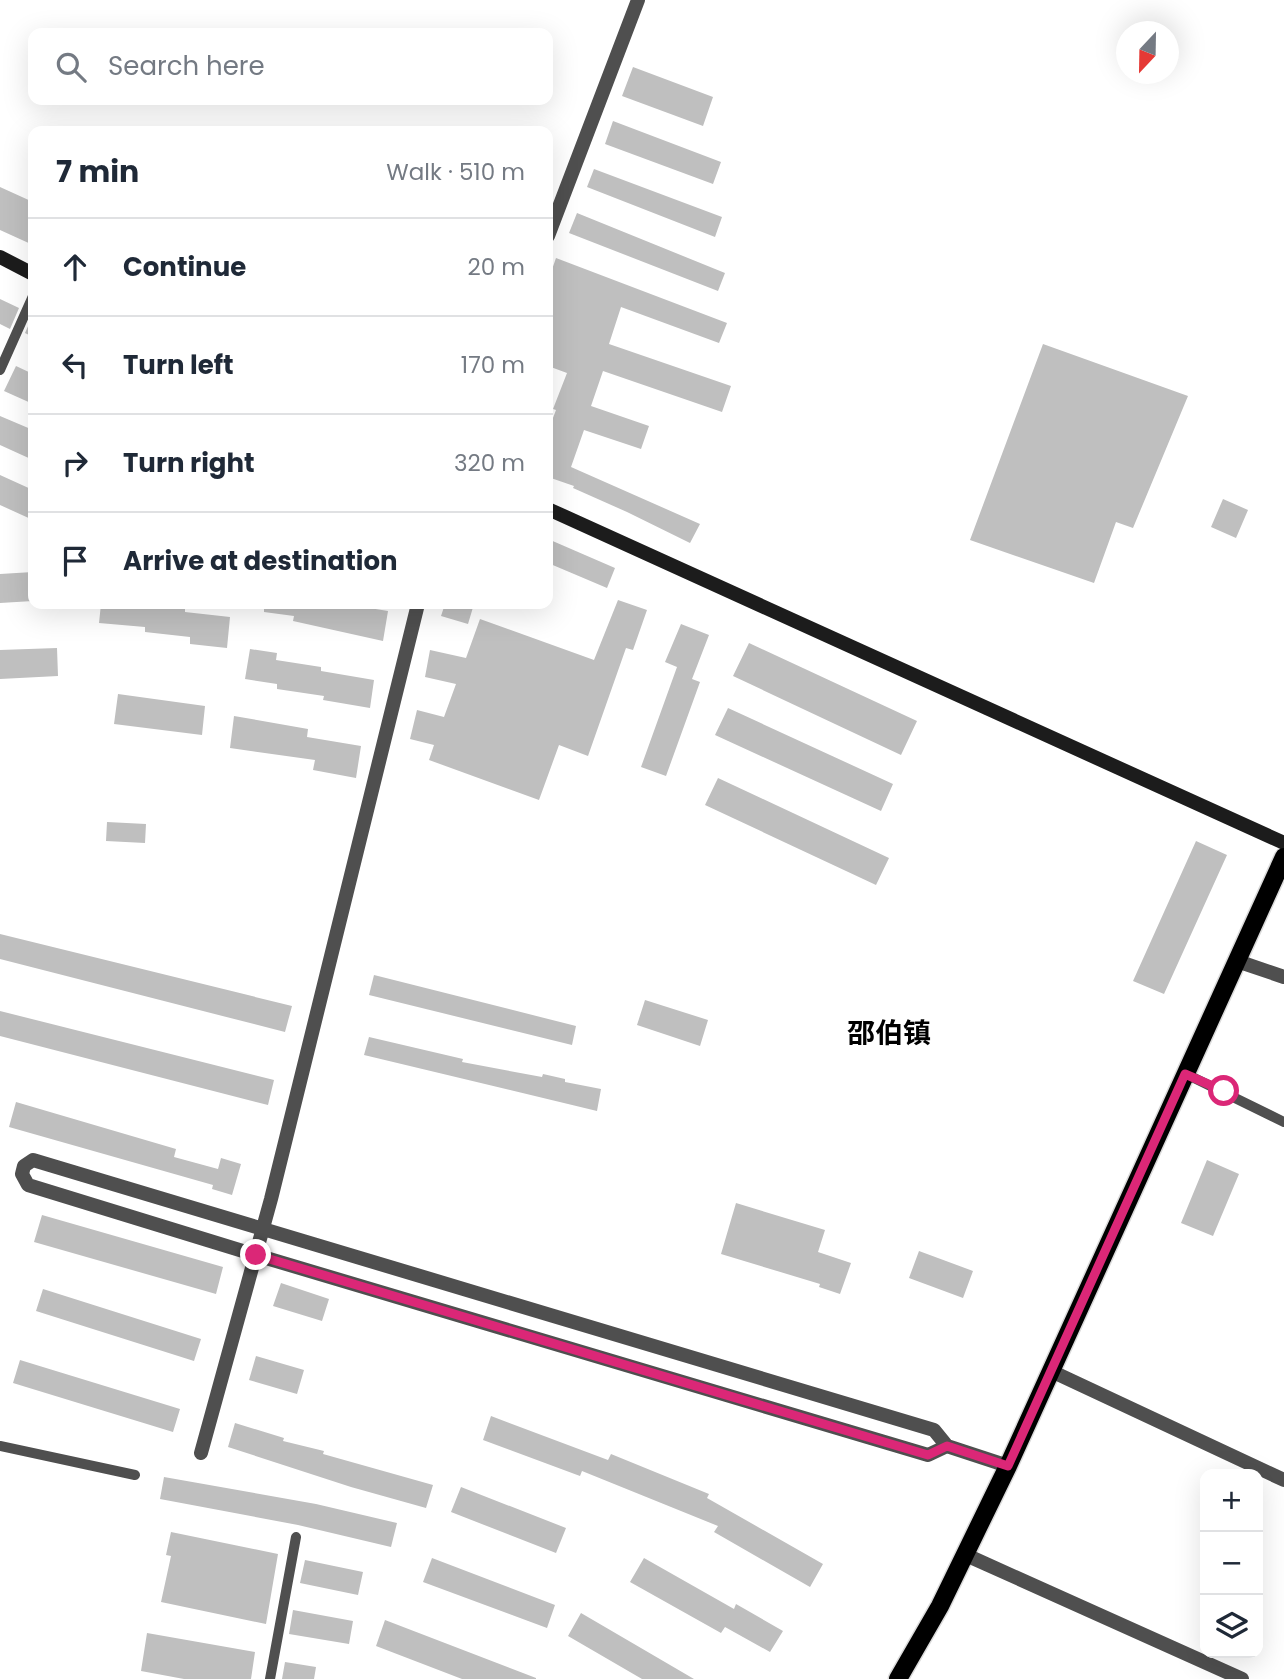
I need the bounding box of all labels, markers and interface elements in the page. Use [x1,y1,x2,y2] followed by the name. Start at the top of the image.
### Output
[1116,21,1179,84] north arrow
[28,28,553,105] search box
[52,48,90,86] icon: search
[108,48,265,84] text: Search here
[56,150,139,193] text: 7 min
[386,156,525,188] text: Walk · 510 m
[56,248,94,286] icon: ahead
[123,249,246,285] text: Continue
[467,251,525,283] text: 20 m
[56,346,94,384] icon: left
[123,347,234,383] text: Turn left
[461,349,525,381] text: 170 m
[56,444,94,482] icon: right
[123,445,255,481] text: Turn right
[454,447,525,479] text: 320 m
[56,542,94,580] icon: arrive
[123,543,398,579] text: Arrive at destination
[847,1014,931,1053] district label: 邵伯镇
[1208,1075,1239,1106] route start
[240,1239,271,1270] route end
[1200,1469,1263,1658] map controls
[1200,1469,1263,1532] button: +
[1200,1532,1263,1595] button: −
[1200,1595,1263,1658] button: layers

